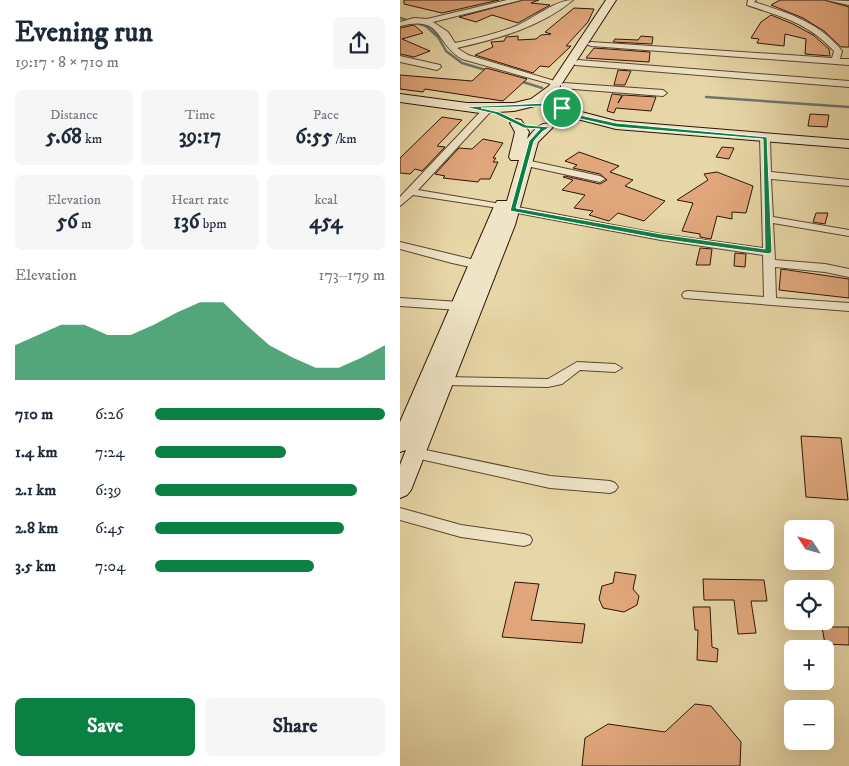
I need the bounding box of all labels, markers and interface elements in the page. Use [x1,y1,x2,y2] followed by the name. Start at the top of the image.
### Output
[15,15,153,50] text: Evening run
[333,17,385,69] button: share
[15,52,119,72] text: 19:17 · 8 × 710 m
[541,87,583,129] pin
[548,94,576,122] icon: arrive
[50,106,98,124] text: Distance
[185,106,215,124] text: Time
[313,106,339,124] text: Pace
[46,124,82,150] text: 5.68
[179,124,221,150] text: 39:17
[295,124,333,150] text: 6:55
[82,130,102,148] text: km
[333,130,357,148] text: /km
[47,191,101,209] text: Elevation
[171,191,229,209] text: Heart rate
[315,191,337,209] text: kcal
[57,209,78,235] text: 56
[173,209,200,235] text: 136
[309,209,343,235] text: 454
[78,215,91,233] text: m
[200,215,227,233] text: bpm
[15,265,77,285] text: Elevation
[319,265,385,285] text: 173–179 m
[15,404,53,424] text: 710 m
[95,404,124,424] text: 6:26
[15,442,57,462] text: 1.4 km
[95,442,125,462] text: 7:24
[15,480,56,500] text: 2.1 km
[95,480,121,500] text: 6:39
[15,518,58,538] text: 2.8 km
[95,518,125,538] text: 6:45
[784,520,834,570] north arrow
[784,520,834,750] map controls
[15,556,56,576] text: 3.5 km
[95,556,125,576] text: 7:04
[784,580,834,630] button: locate
[784,640,834,690] button: +
[15,698,195,756] button: Save
[205,698,385,756] button: Share
[784,700,834,750] button: −

